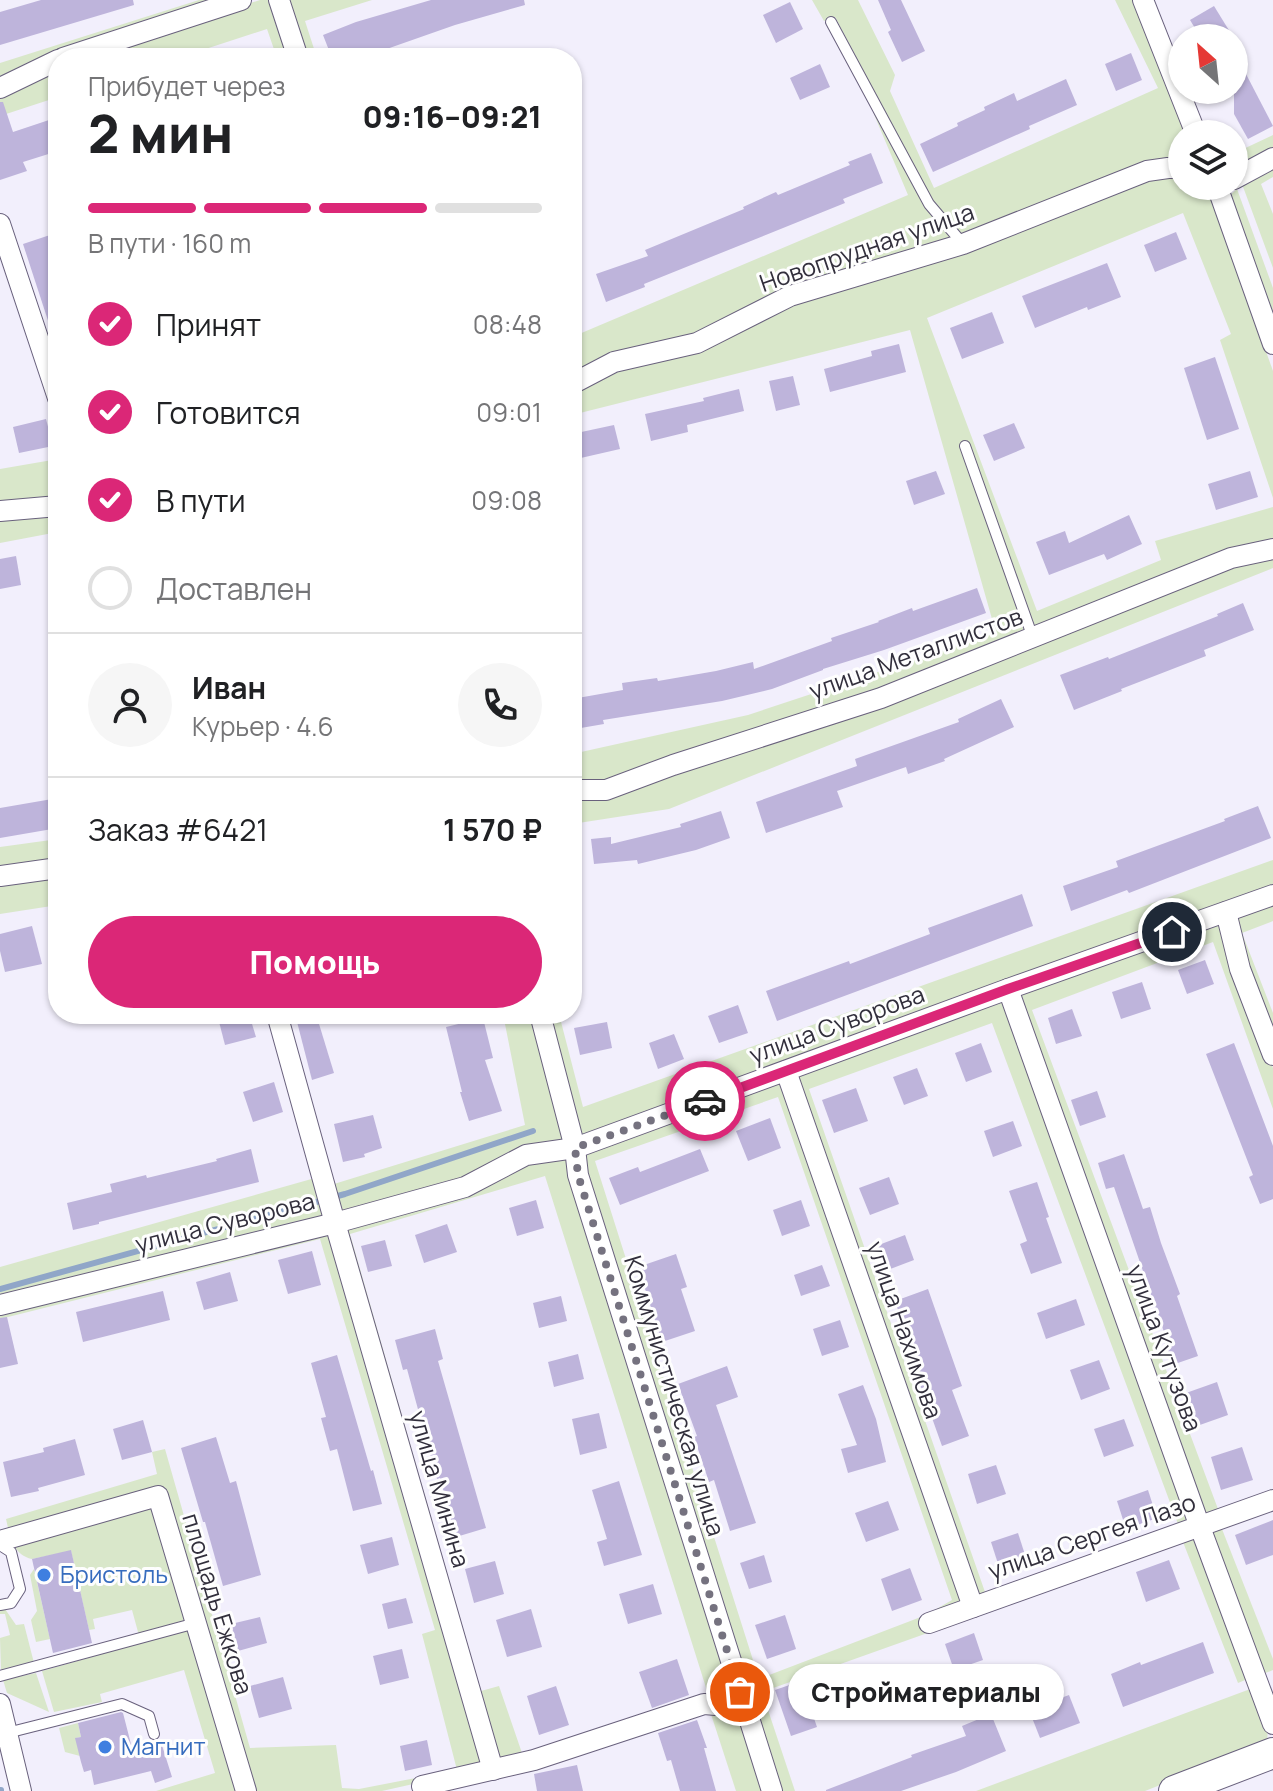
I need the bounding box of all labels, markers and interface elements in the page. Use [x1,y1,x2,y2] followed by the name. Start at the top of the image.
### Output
[1168,24,1248,104] north arrow
[1168,24,1248,200] map controls
[88,68,286,104] text: Прибудет через
[363,96,542,137] text: 09:16–09:21
[88,98,233,169] text: 2 мин
[1168,120,1248,200] button: layers
[755,194,978,299] street label: Новопрудная улица
[88,225,251,261] text: В пути · 160 m
[88,302,132,346] icon: check
[156,304,261,345] text: Принят
[473,306,542,342] text: 08:48
[88,390,132,434] icon: check
[156,392,301,433] text: Готовится
[476,394,542,430] text: 09:01
[88,478,132,522] icon: check
[156,480,246,521] text: В пути
[471,482,542,518] text: 09:08
[156,568,312,609] text: Доставлен
[804,599,1027,707] street label: улица Металлистов
[88,663,172,747] button: person
[458,663,542,747] button: phone
[192,667,266,708] text: Иван
[192,708,334,744] text: Курьер · 4.6
[88,809,268,850] text: Заказ #6421
[443,809,542,850] text: 1 570 ₽
[1138,898,1206,966] pin
[1150,910,1194,954] icon: home
[88,916,542,1008] button: Помощь
[744,977,929,1071] street label: улица Суворова
[665,1061,745,1141] courier
[683,1079,727,1123] icon: car
[131,1183,318,1260] street label: улица Суворова
[860,1236,951,1423] street label: улица Нахимова
[617,1251,734,1540] street label: Коммунистическая улица
[1120,1259,1211,1436] street label: улица Кутузова
[402,1406,479,1571] street label: улица Минина
[983,1485,1200,1587] street label: улица Сергея Лазо
[175,1509,262,1698] street label: площадь Ежкова
[60,1557,168,1590] place label: Бристоль
[35,1566,53,1584] marker: Бристоль
[706,1658,774,1726] pin
[788,1664,1064,1720] callout: Стройматериалы
[718,1670,762,1714] icon: bag
[811,1674,1041,1710] text: Стройматериалы
[121,1729,206,1762] place label: Магнит
[96,1738,114,1756] marker: Магнит

